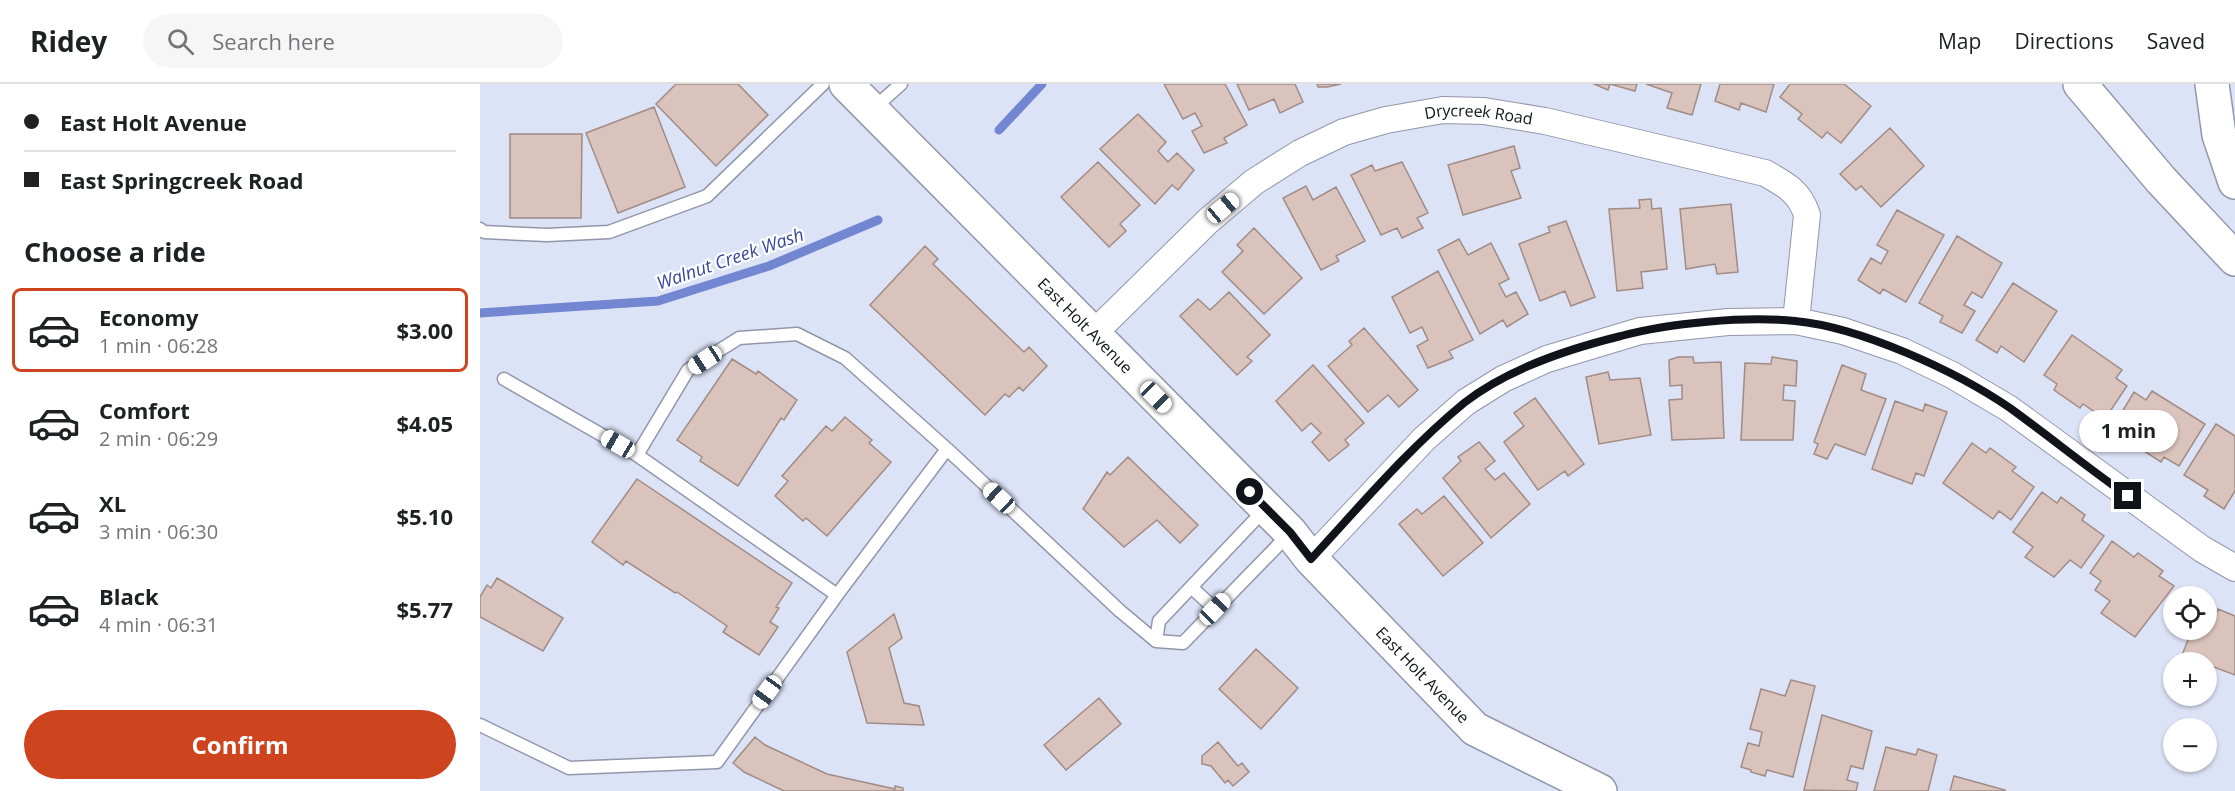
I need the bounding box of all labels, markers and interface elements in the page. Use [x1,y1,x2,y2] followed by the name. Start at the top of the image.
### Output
[143,14,563,68] search box
[30,22,107,60] text: Ridey
[164,25,197,58] icon: search
[212,26,335,56] text: Search here
[1938,27,1981,55] text: Map
[2014,27,2114,55] text: Directions
[2147,27,2205,55] text: Saved
[1423,99,1534,130] street label: Drycreek Road
[60,107,247,137] text: East Holt Avenue
[60,165,303,195] text: East Springcreek Road
[1203,190,1243,226] car
[653,222,807,294] water label: Walnut Creek Wash
[24,233,206,270] text: Choose a ride
[1033,273,1138,378] street label: East Holt Avenue
[99,302,198,332] text: Economy
[27,303,81,357] icon: car
[396,315,453,345] text: $3.00
[99,332,218,359] text: 1 min · 06:28
[685,343,725,377] car
[1137,378,1175,416] car
[99,395,190,425] text: Comfort
[27,396,81,450] icon: car
[396,408,453,438] text: $4.05
[2078,409,2178,451] callout: 1 min
[2101,417,2156,444] text: 1 min
[99,425,218,452] text: 2 min · 06:29
[598,427,638,461] car
[1236,478,1263,505] route start
[980,479,1018,517] car
[2114,482,2141,509] route end
[99,488,126,518] text: XL
[27,489,81,543] icon: car
[396,501,453,531] text: $5.10
[99,518,218,545] text: 3 min · 06:30
[99,581,159,611] text: Black
[27,582,81,636] icon: car
[2163,586,2217,772] map controls
[2163,586,2217,640] button: locate
[1196,590,1234,628] car
[396,594,453,624] text: $5.77
[99,611,218,638] text: 4 min · 06:31
[1371,622,1475,728] street label: East Holt Avenue
[2163,652,2217,706] button: +
[749,672,785,712] car
[24,710,456,779] button: Confirm
[2163,718,2217,772] button: −

